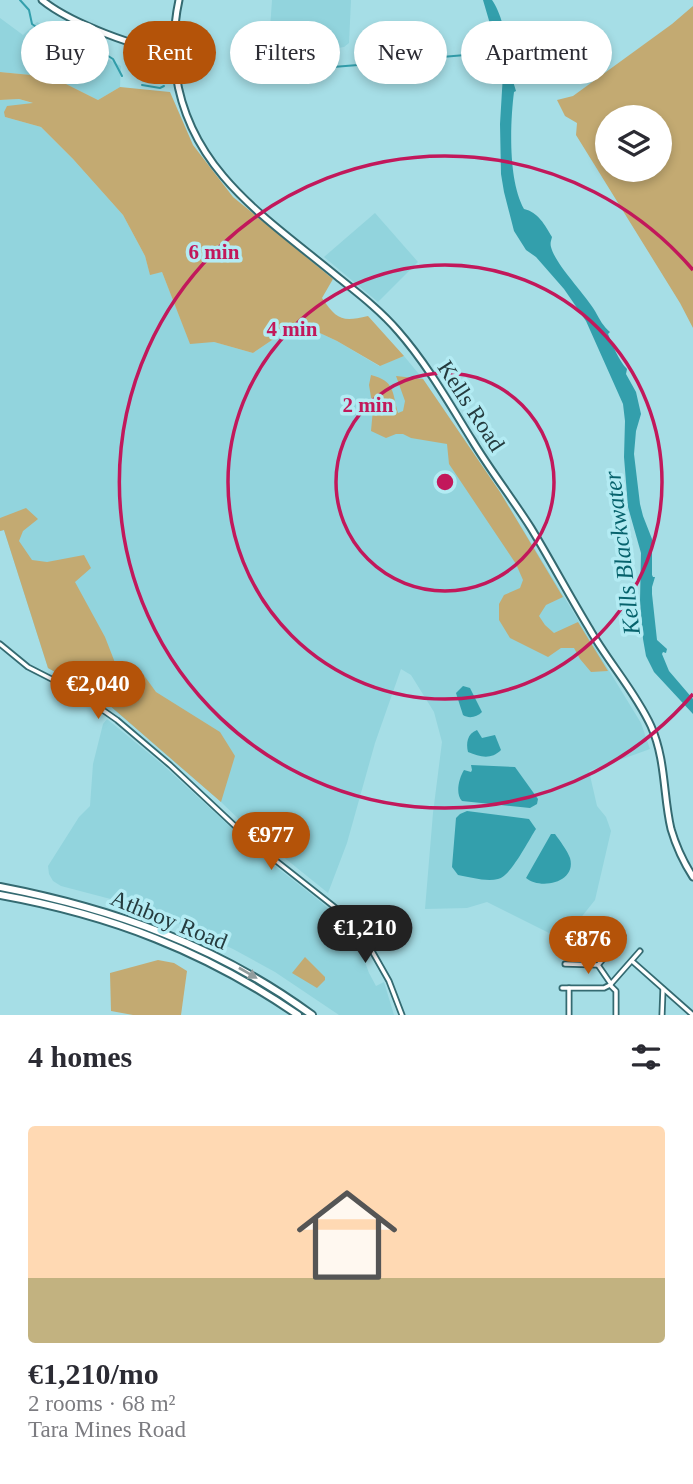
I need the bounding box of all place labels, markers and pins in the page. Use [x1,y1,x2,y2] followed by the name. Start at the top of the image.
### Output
[433,470,457,494] centre of rings
[41,662,155,721] pin: €2,040
[230,812,312,872] pin: €977
[308,906,422,965] pin: €1,210
[547,916,629,976] pin: €876

